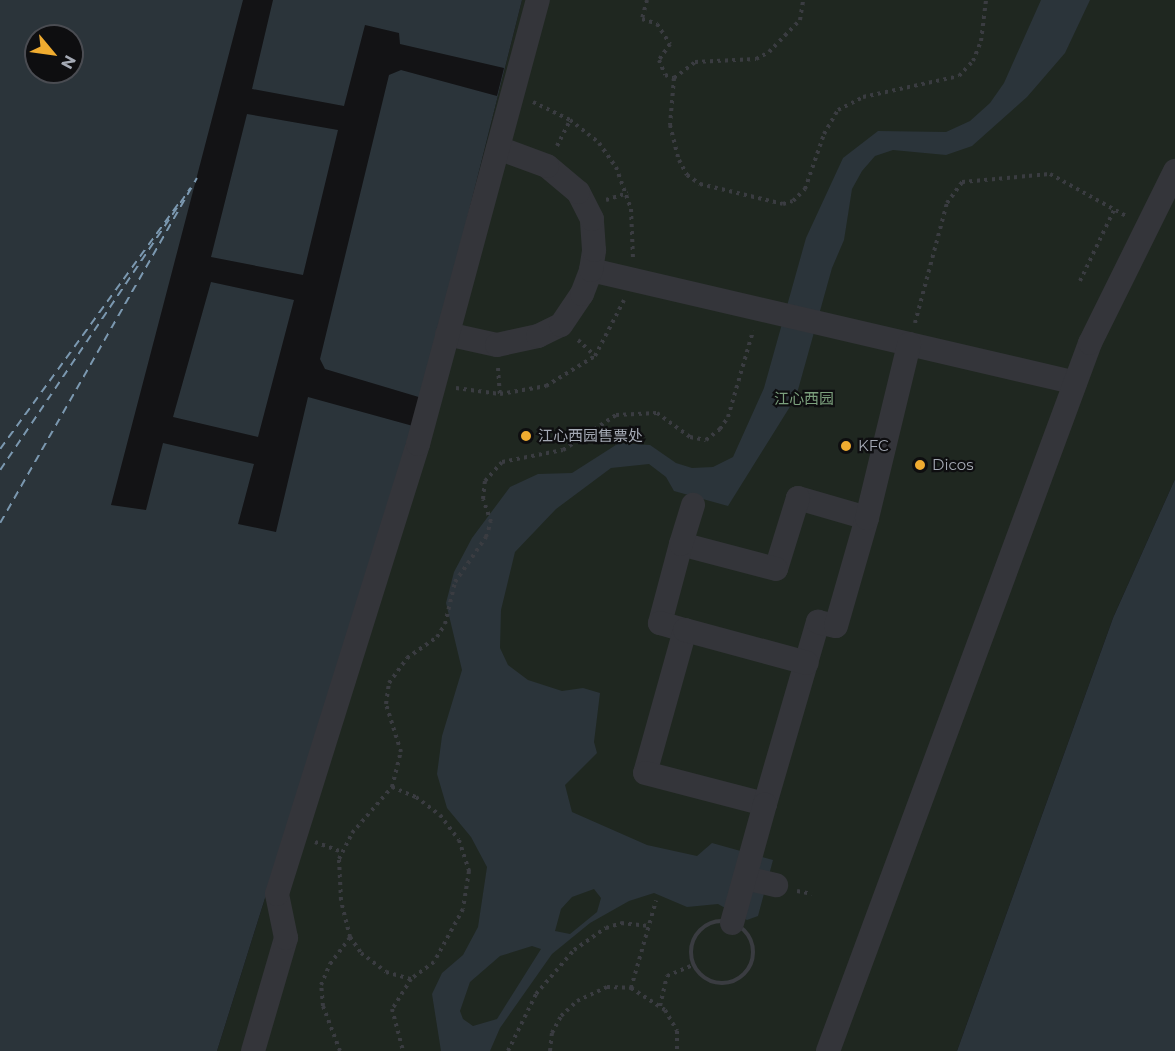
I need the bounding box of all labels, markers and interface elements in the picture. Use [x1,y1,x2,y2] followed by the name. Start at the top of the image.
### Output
[24,24,84,84] north arrow
[57,52,80,72] text: N
[774,390,834,408] park label: 江心西园
[538,427,643,445] place label: 江心西园售票处
[519,429,533,443] marker: 江心西园售票处
[858,437,889,455] place label: KFC
[839,439,853,453] marker: KFC
[932,456,973,474] place label: Dicos
[913,458,927,472] marker: Dicos

